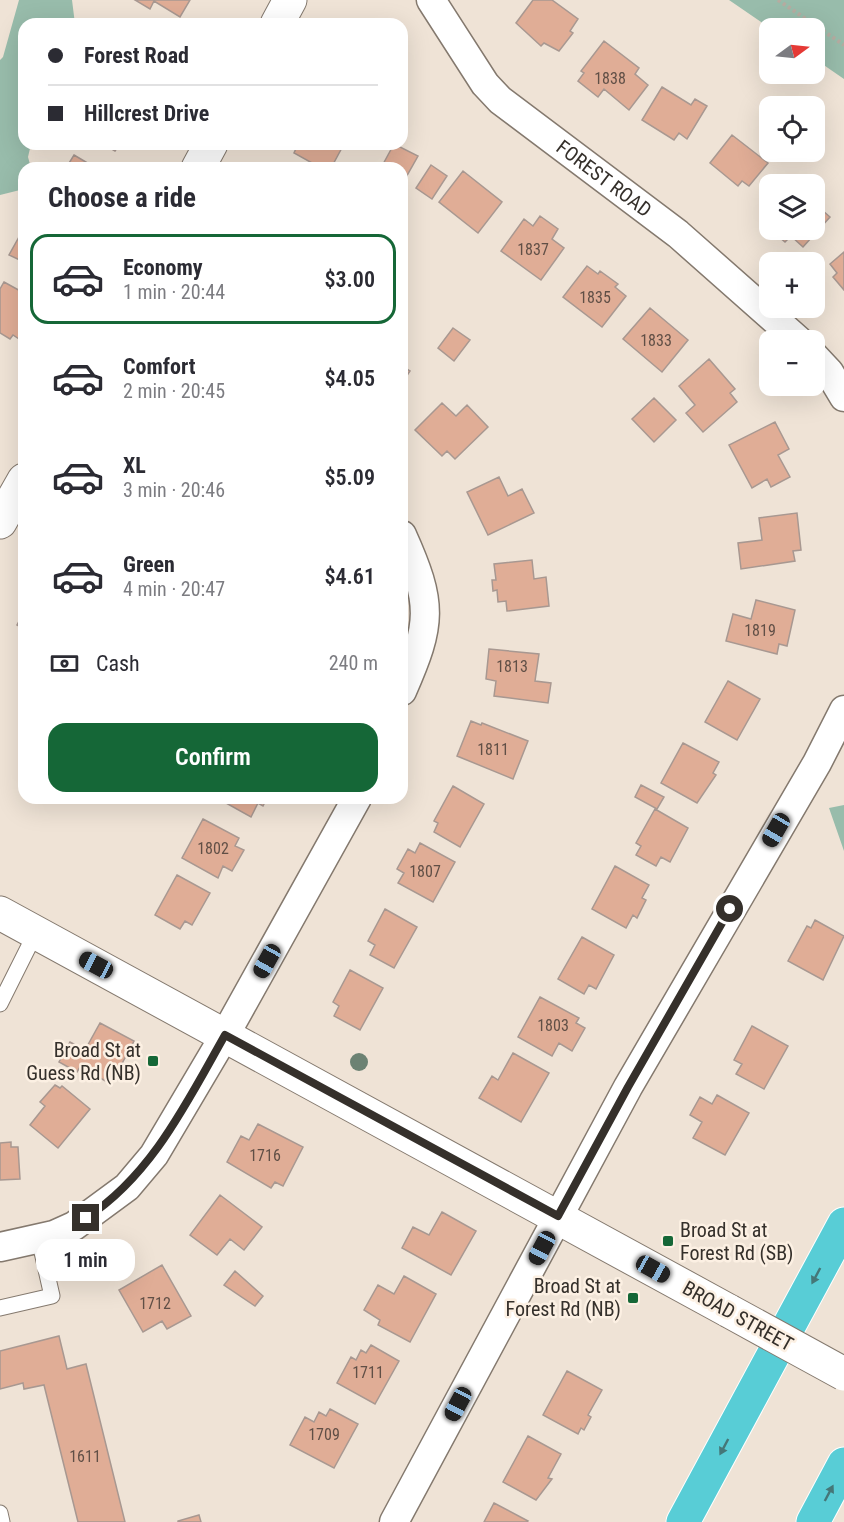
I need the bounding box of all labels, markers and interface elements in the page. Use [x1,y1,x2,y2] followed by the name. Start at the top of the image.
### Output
[759,18,825,84] north arrow
[759,18,825,396] map controls
[84,43,189,68] text: Forest Road
[594,69,626,88] house number: 1838
[759,96,825,162] button: locate
[84,101,209,126] text: Hillcrest Drive
[552,135,656,222] street label: FOREST ROAD
[759,174,825,240] button: layers
[48,182,196,214] text: Choose a ride
[517,240,549,259] house number: 1837
[51,252,105,306] icon: car
[759,252,825,318] button: +
[123,255,203,280] text: Economy
[324,267,375,292] text: $3.00
[123,280,225,304] text: 1 min · 20:44
[579,288,611,307] house number: 1835
[759,330,825,396] button: −
[640,331,672,350] house number: 1833
[51,351,105,405] icon: car
[123,354,196,379] text: Comfort
[324,366,375,391] text: $4.05
[123,379,225,403] text: 2 min · 20:45
[51,450,105,504] icon: car
[123,453,146,478] text: XL
[324,465,375,490] text: $5.09
[123,478,225,502] text: 3 min · 20:46
[51,549,105,603] icon: car
[123,552,175,577] text: Green
[324,564,375,589] text: $4.61
[123,577,225,601] text: 4 min · 20:47
[744,621,776,640] house number: 1819
[48,647,81,680] icon: cash
[96,651,140,676] text: Cash
[329,651,378,675] text: 240 m
[496,657,528,676] house number: 1813
[48,723,378,792] button: Confirm
[477,740,509,759] house number: 1811
[759,810,793,850] car
[197,839,229,858] house number: 1802
[409,862,441,881] house number: 1807
[716,895,743,922] route start
[250,941,284,981] car
[76,949,116,981] car
[537,1016,569,1035] house number: 1803
[26,1038,141,1085] place label: Broad St at Guess Rd (NB)
[146,1054,160,1068] marker: Broad St at Guess Rd (NB)
[249,1146,281,1165] house number: 1716
[72,1204,99,1231] route end
[680,1218,793,1265] place label: Broad St at Forest Rd (SB)
[526,1228,558,1268] car
[661,1234,675,1248] marker: Broad St at Forest Rd (SB)
[36,1239,136,1281] callout: 1 min
[63,1248,108,1272] text: 1 min
[633,1252,673,1286] car
[811,1268,821,1285] one-way arrow
[506,1274,621,1321] place label: Broad St at Forest Rd (NB)
[678,1276,798,1356] street label: BROAD STREET
[626,1291,640,1305] marker: Broad St at Forest Rd (NB)
[139,1294,171,1313] house number: 1712
[352,1363,384,1382] house number: 1711
[442,1384,474,1424] car
[308,1425,340,1444] house number: 1709
[719,1439,729,1456] one-way arrow
[69,1447,101,1466] house number: 1611
[823,1484,833,1502] one-way arrow

